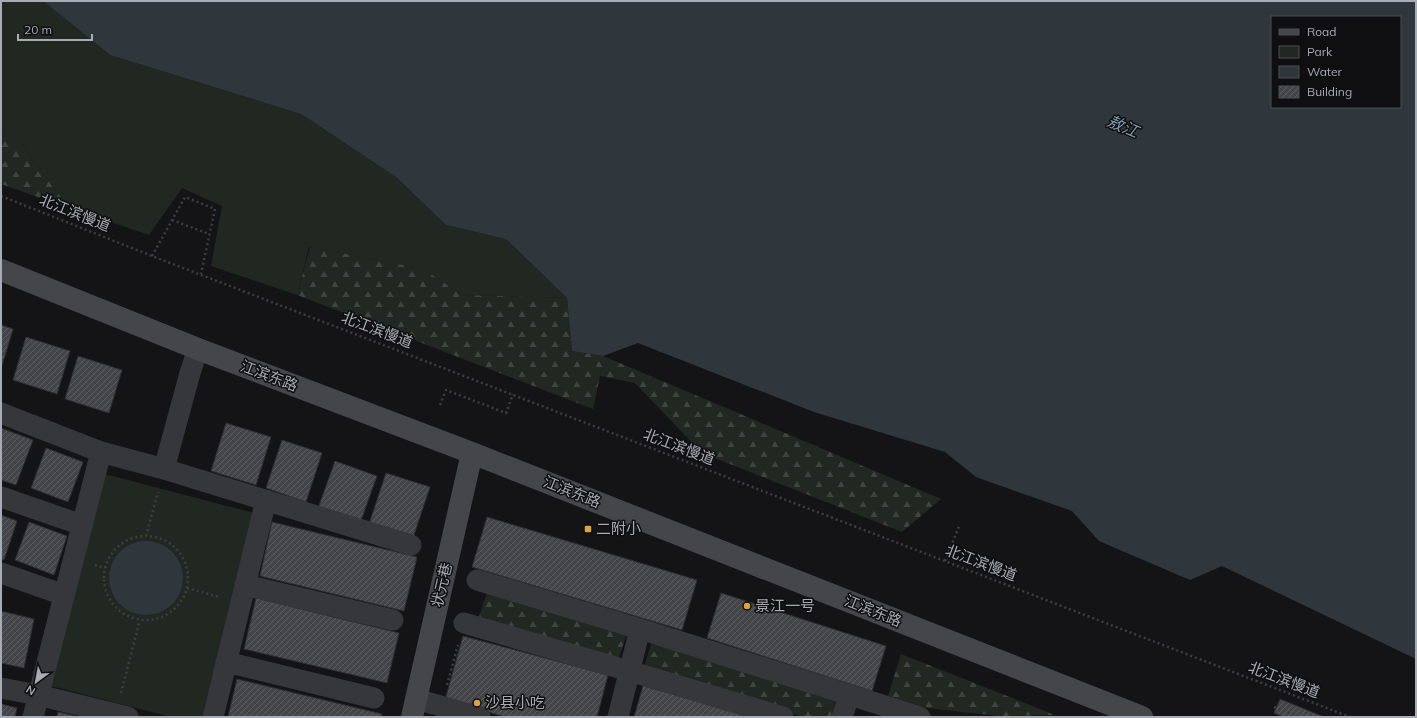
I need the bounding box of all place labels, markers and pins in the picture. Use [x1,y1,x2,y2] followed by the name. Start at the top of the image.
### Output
[596,519,641,538] place label: 二附小
[583,524,593,534] marker: 二附小
[755,596,815,615] place label: 景江一号
[742,601,752,611] marker: 景江一号
[485,693,545,712] place label: 沙县小吃
[472,698,482,708] marker: 沙县小吃

